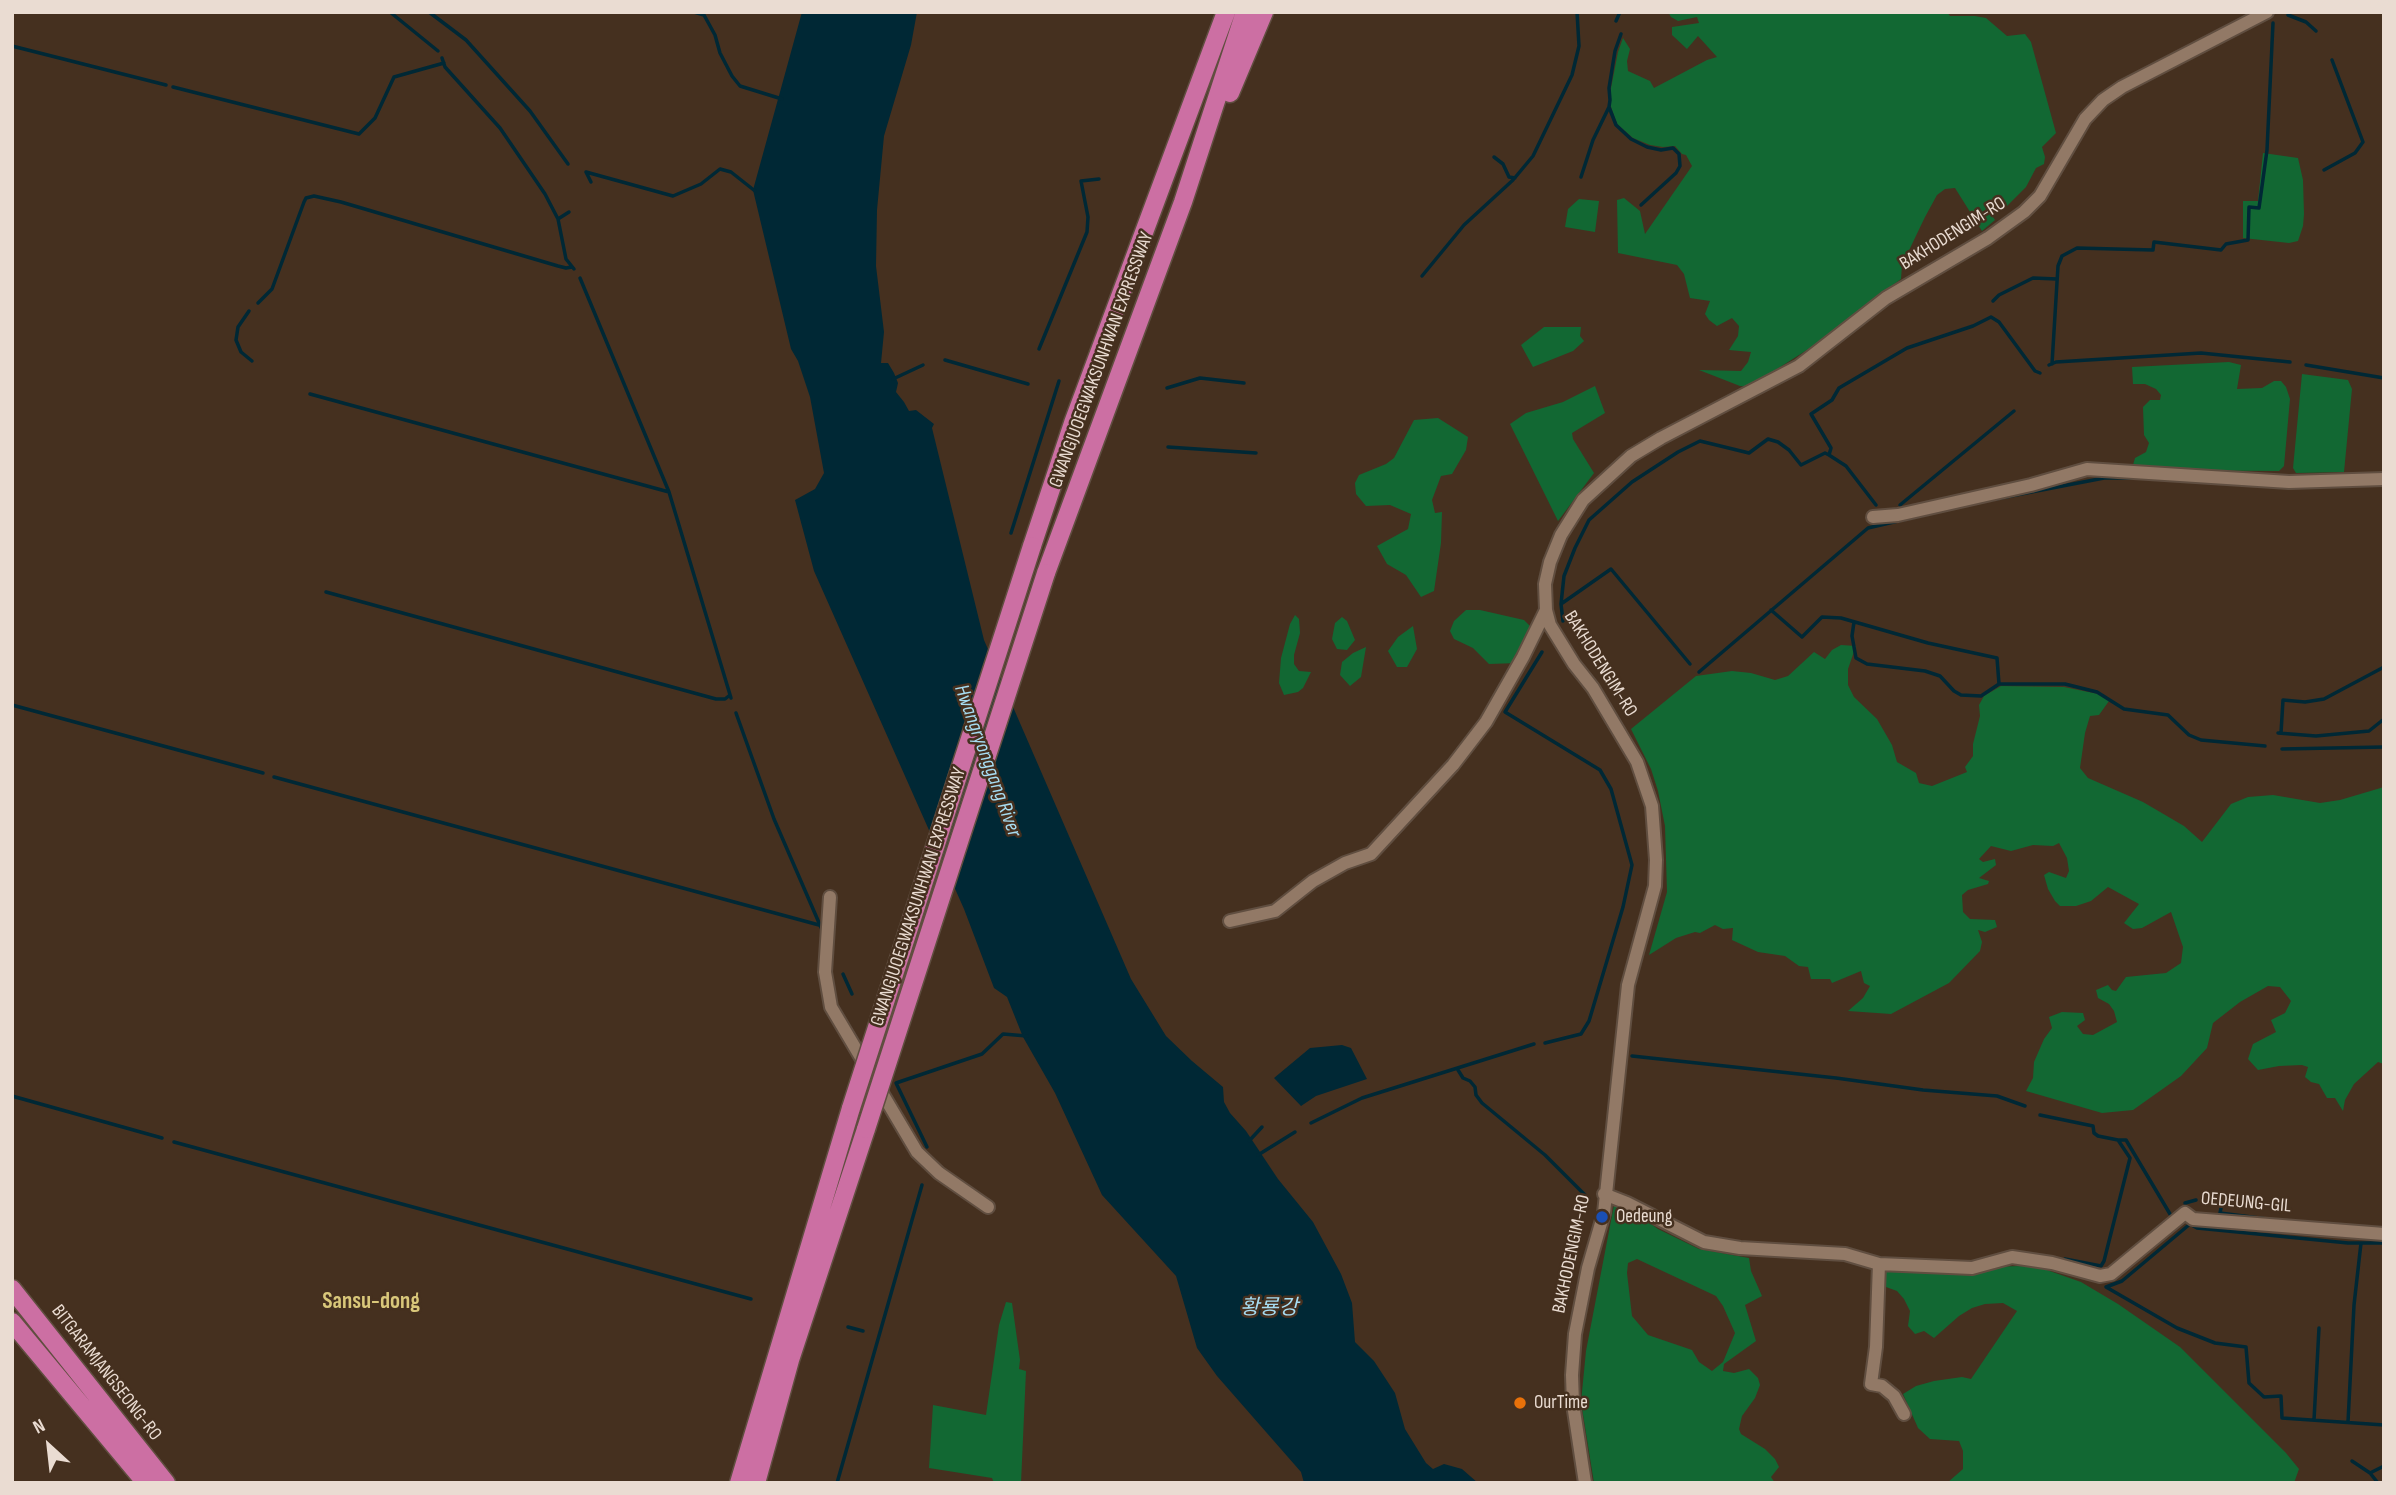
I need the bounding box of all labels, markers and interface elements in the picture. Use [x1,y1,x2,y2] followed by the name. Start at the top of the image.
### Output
[1896,192,2010,276] street label: BAKHODENGIM-RO
[1045,229,1159,491] street label: GWANGJUOEGWAKSUNHWAN EXPRESSWAY
[1558,607,1642,721] street label: BAKHODENGIM-RO
[948,681,1026,841] water label: Hwangryonggang River
[866,765,972,1029] street label: GWANGJUOEGWAKSUNHWAN EXPRESSWAY
[2200,1188,2292,1218] street label: OEDEUNG-GIL
[1548,1193,1596,1315] street label: BAKHODENGIM-RO
[1616,1206,1672,1228] place label: Oedeung
[1594,1209,1610,1225] marker: Oedeung
[322,1288,420,1316] district label: Sansu-dong
[1240,1296,1298,1322] water label: 황룡강
[46,1301,166,1445] street label: BITGARAMJANGSEONG-RO
[1534,1392,1588,1414] place label: OurTime
[1512,1395,1528,1411] marker: OurTime
[14,1411,84,1481] north arrow
[29,1414,49,1439] text: N

